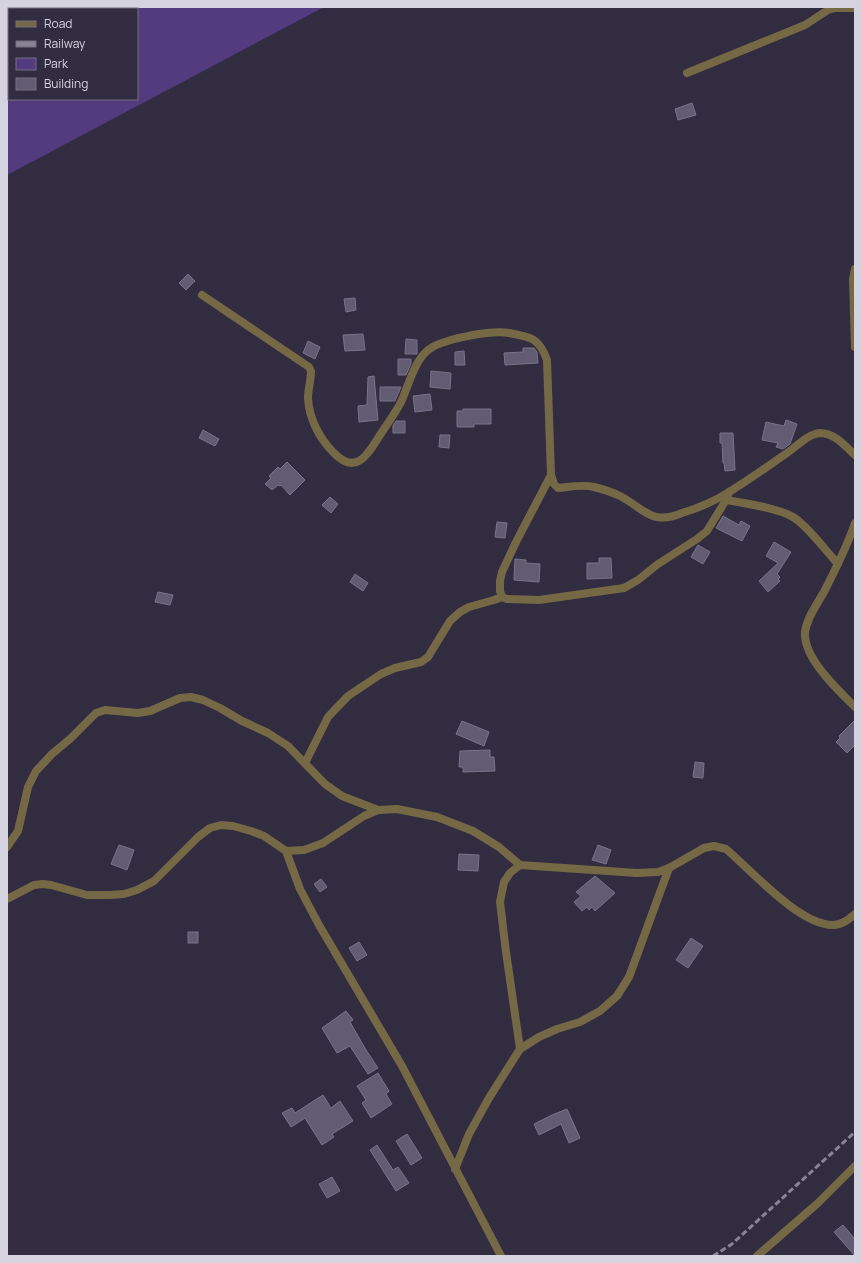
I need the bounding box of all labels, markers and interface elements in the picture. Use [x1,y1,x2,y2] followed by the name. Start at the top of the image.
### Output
[8,8,138,100] legend
[44,15,72,32] text: Road
[44,35,86,52] text: Railway
[44,55,69,72] text: Park
[44,75,88,92] text: Building

